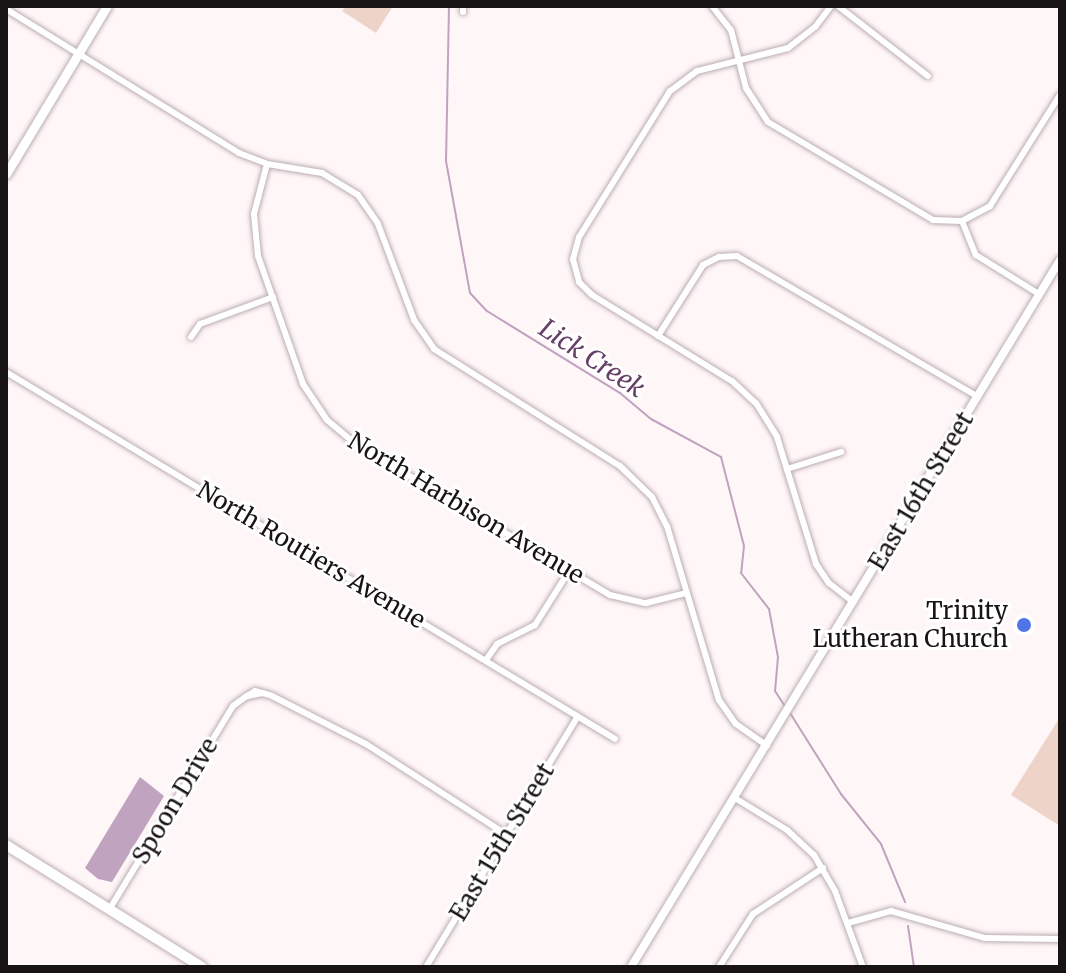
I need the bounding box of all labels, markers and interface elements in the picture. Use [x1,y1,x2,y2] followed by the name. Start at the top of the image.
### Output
[533,312,651,404] water label: Lick Creek
[862,407,980,575] street label: East 16th Street
[343,426,589,590] street label: North Harbison Avenue
[192,475,430,635] street label: North Routiers Avenue
[812,597,1008,653] place label: Trinity Lutheran Church
[1015,616,1033,634] marker: Trinity Lutheran Church
[126,733,224,869] street label: Spoon Drive
[444,758,560,926] street label: East 15th Street

